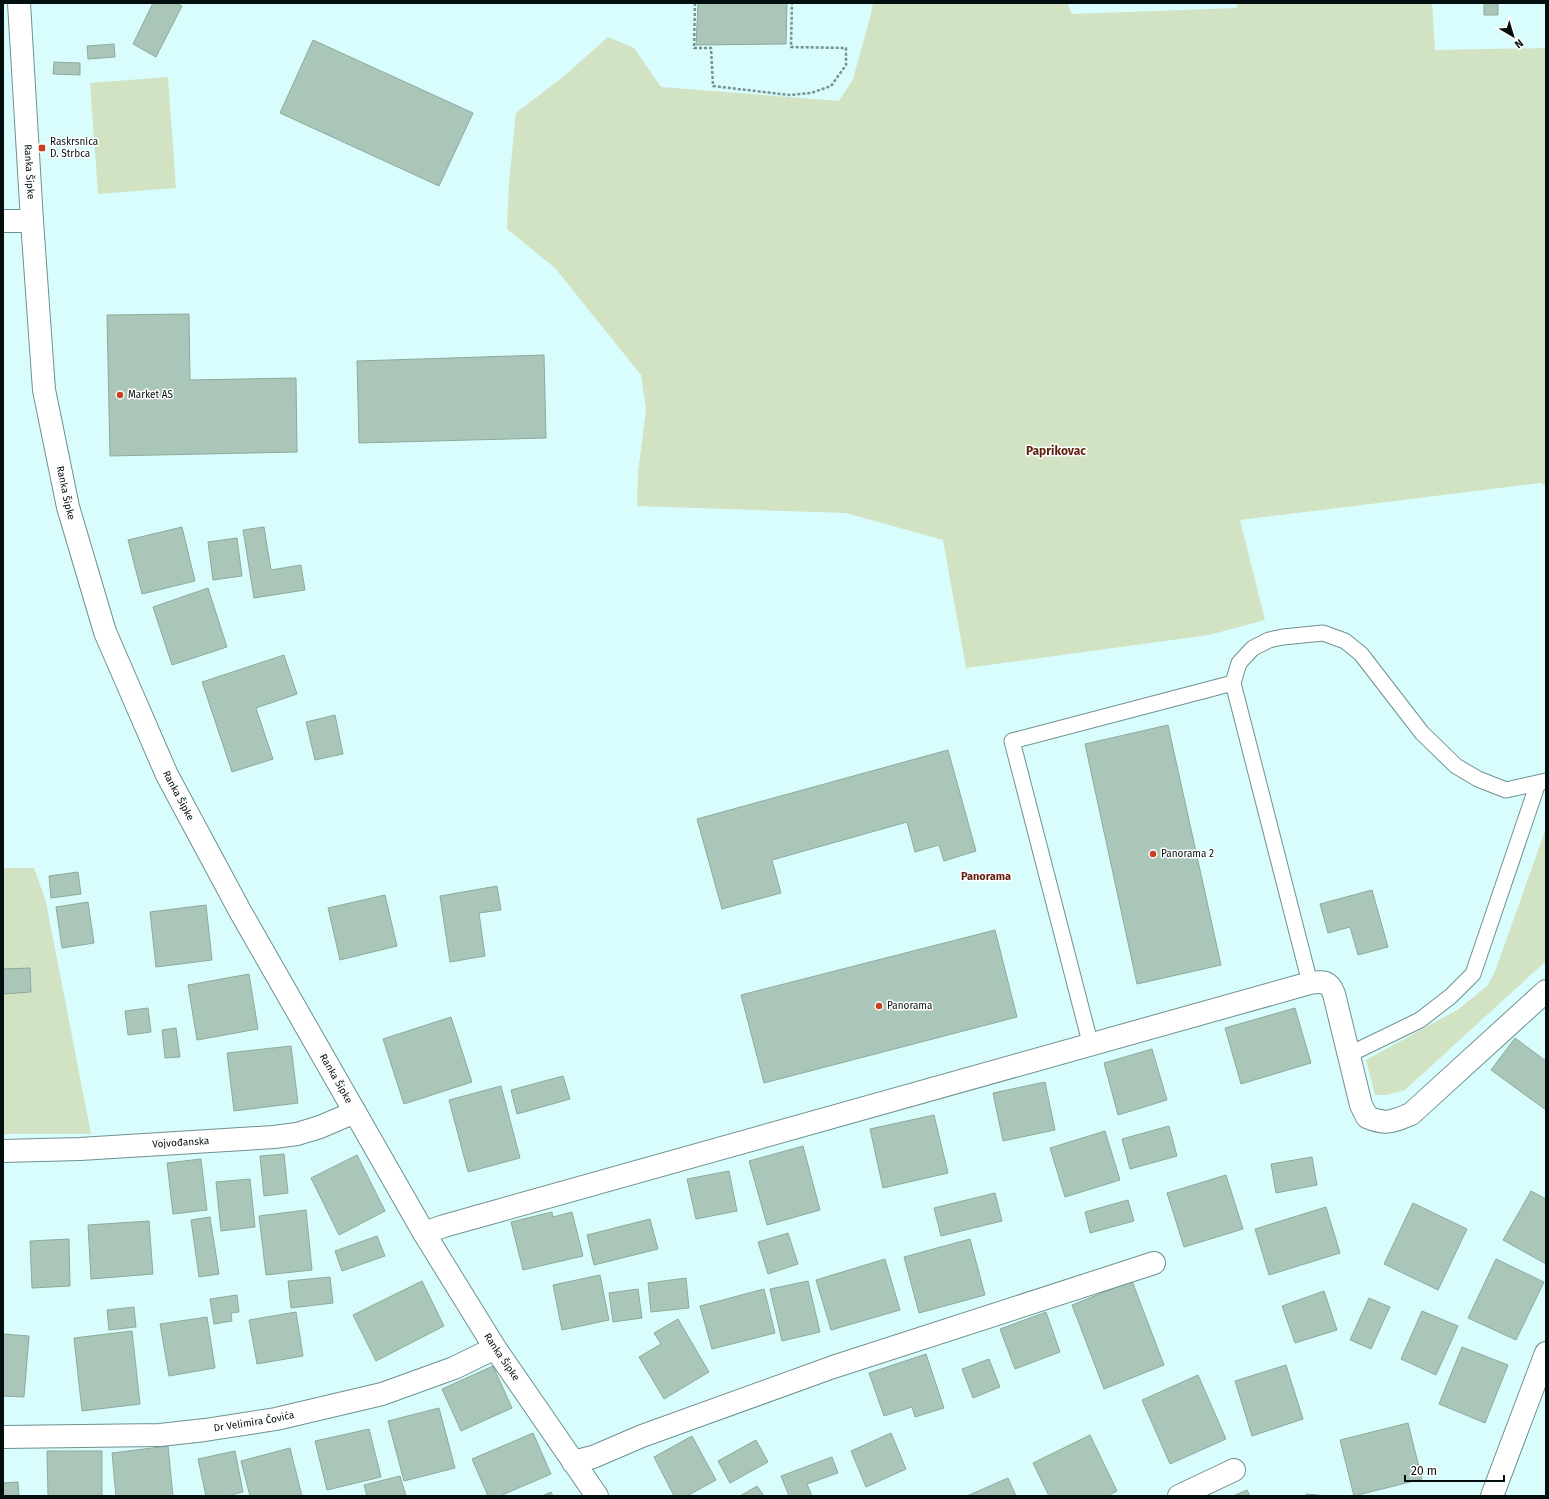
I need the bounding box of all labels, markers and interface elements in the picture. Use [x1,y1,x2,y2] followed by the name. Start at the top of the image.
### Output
[1493,16,1533,56] north arrow
[1512,36,1526,51] text: N
[50,136,98,160] place label: Raskrsnica D. Strbca
[37,143,47,153] marker: Raskrsnica D. Strbca
[21,144,38,200] street label: Ranka Šipke
[128,389,174,401] place label: Market AS
[115,390,125,400] marker: Market AS
[1026,444,1086,458] district label: Paprikovac
[54,465,78,521] street label: Ranka Šipke
[160,769,196,823] street label: Ranka Šipke
[1161,848,1214,860] place label: Panorama 2
[1148,849,1158,859] marker: Panorama 2
[961,870,1011,883] district label: Panorama
[887,1000,932,1012] place label: Panorama
[874,1001,884,1011] marker: Panorama
[317,1052,355,1106] street label: Ranka Šipke
[152,1135,210,1151] street label: Vojvođanska
[481,1331,522,1383] street label: Ranka Šipke
[213,1409,296,1435] street label: Dr Velimira Čovića
[1405,1457,1504,1483] scale bar
[1411,1464,1437,1478] text: 20 m

